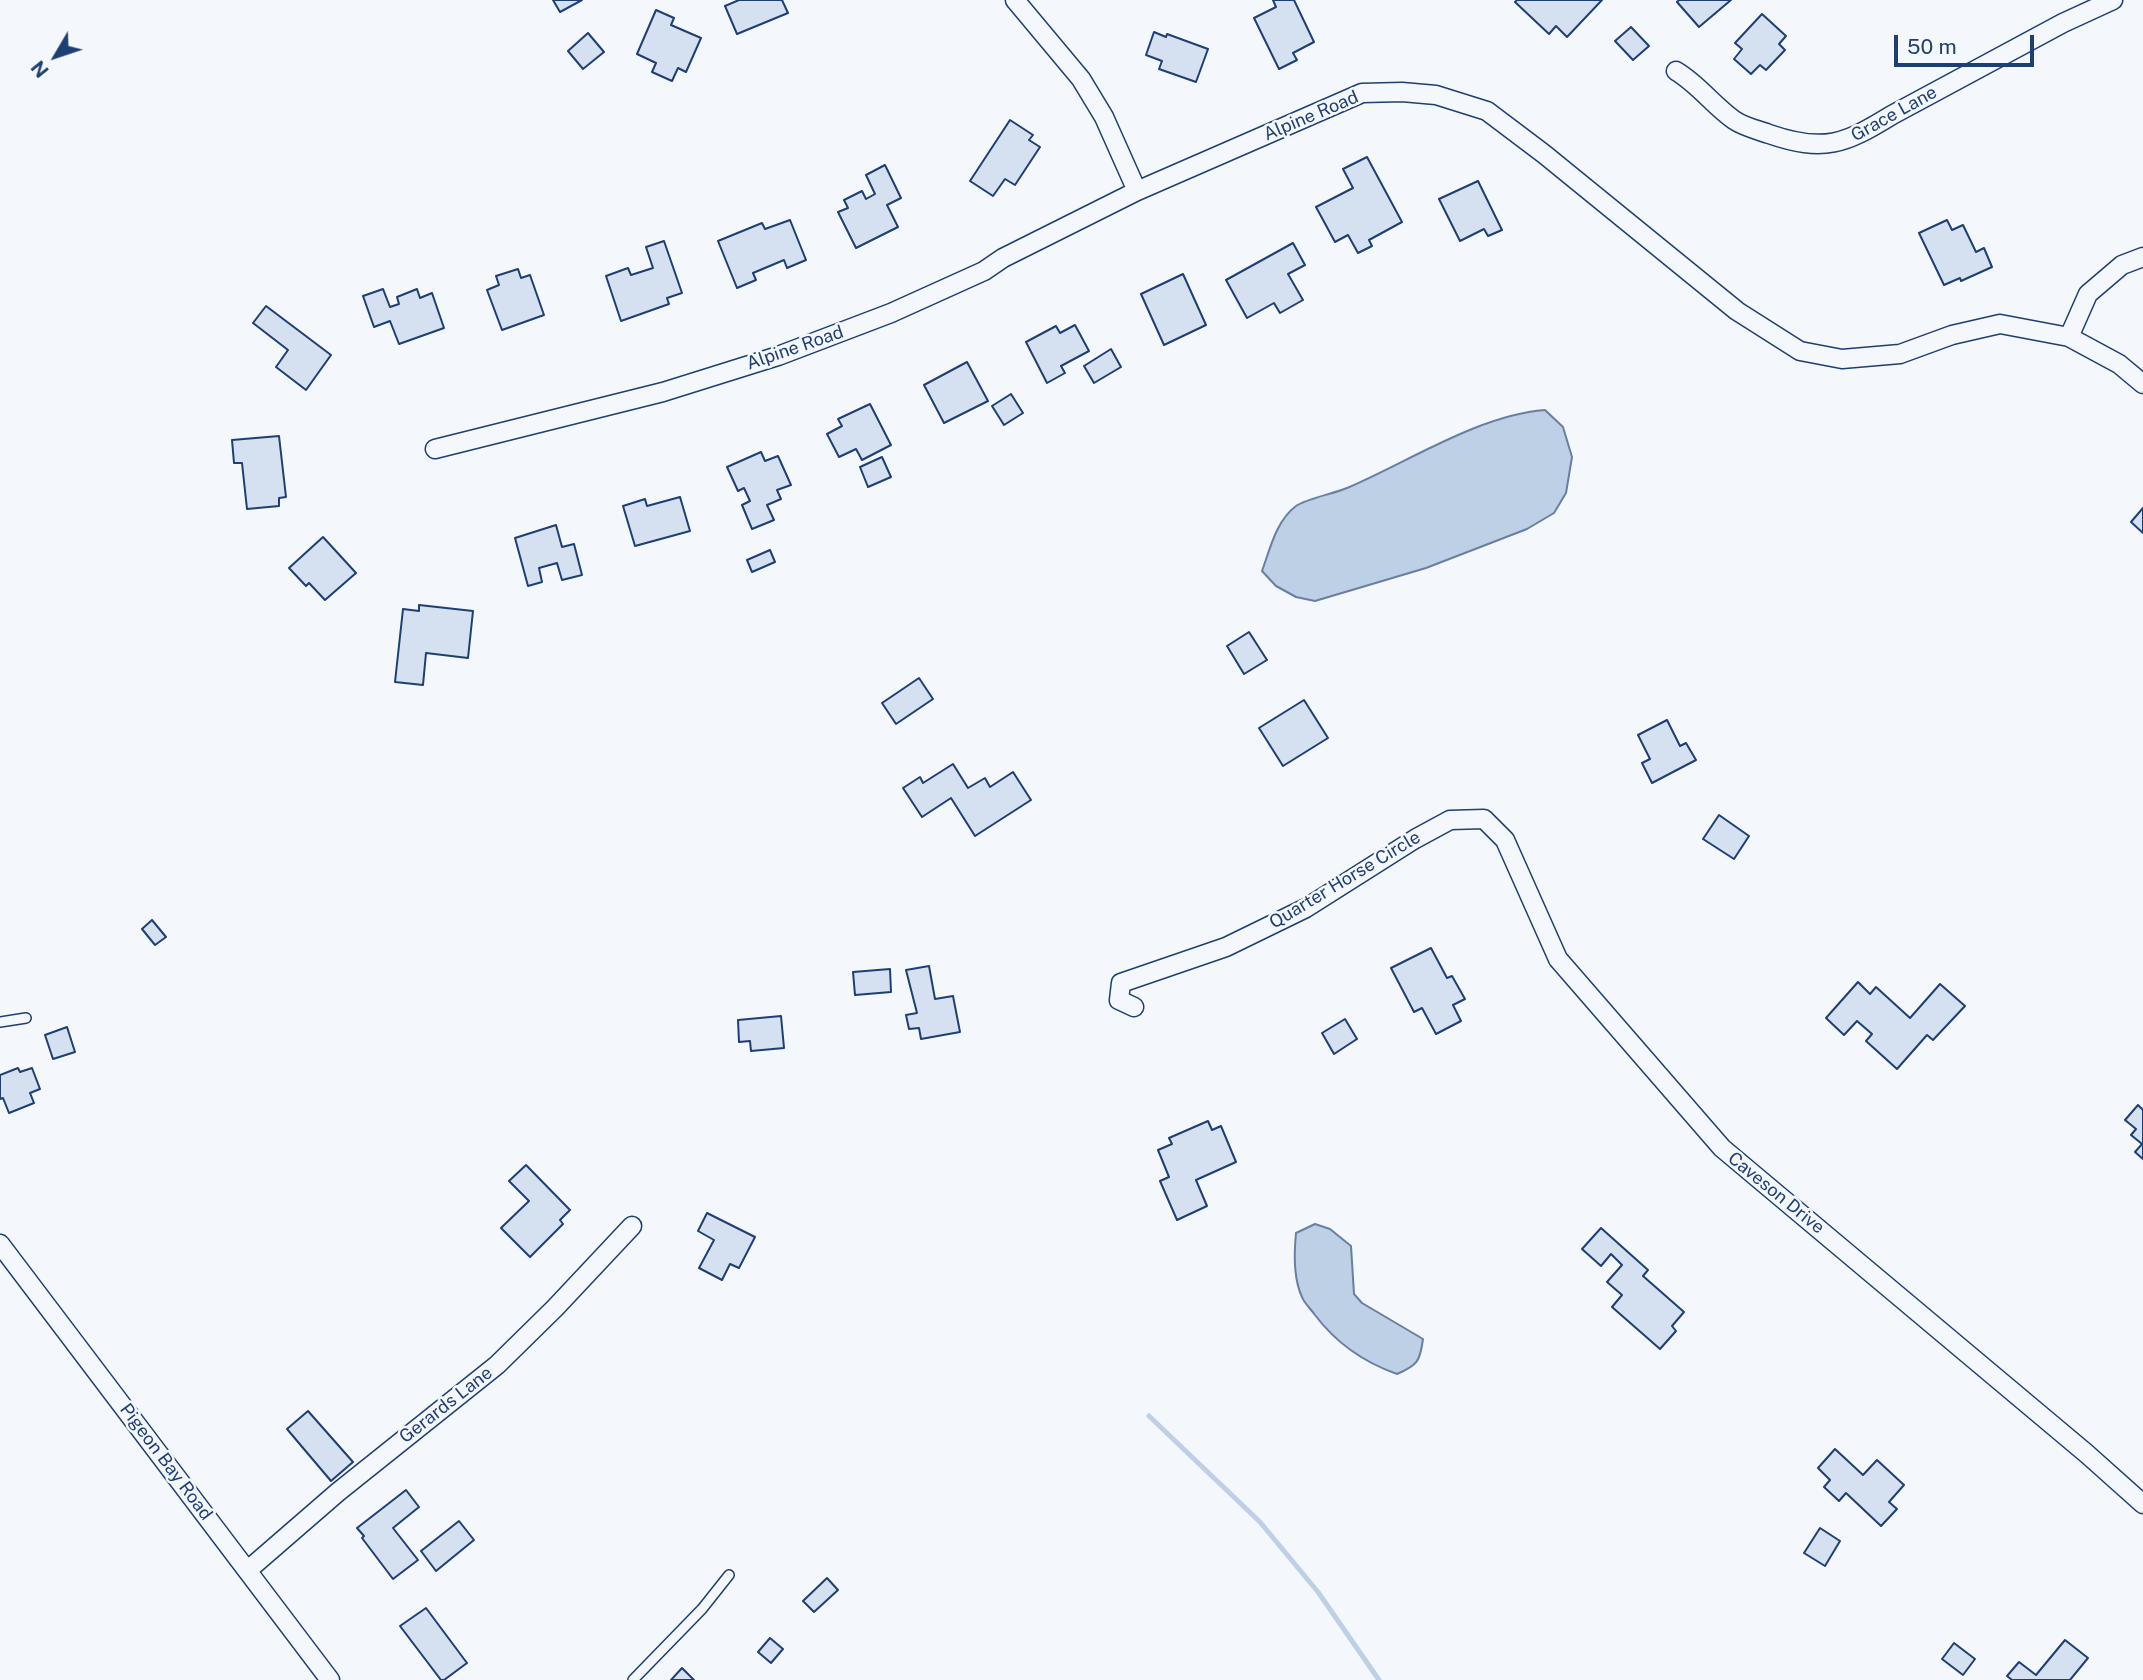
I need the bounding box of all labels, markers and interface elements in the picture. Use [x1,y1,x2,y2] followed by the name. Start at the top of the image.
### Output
[21,21,91,91] north arrow
[1898,21,2038,65] scale bar
[1907,34,1957,59] text: 50 m
[26,57,53,82] text: N
[1847,82,1941,146] street label: Grace Lane
[1260,86,1362,146] street label: Alpine Road
[744,321,846,375] street label: Alpine Road
[1266,826,1424,934] street label: Quarter Horse Circle
[1723,1147,1829,1239] street label: Caveson Drive
[395,1362,497,1448] street label: Gerards Lane
[115,1399,217,1525] street label: Pigeon Bay Road

